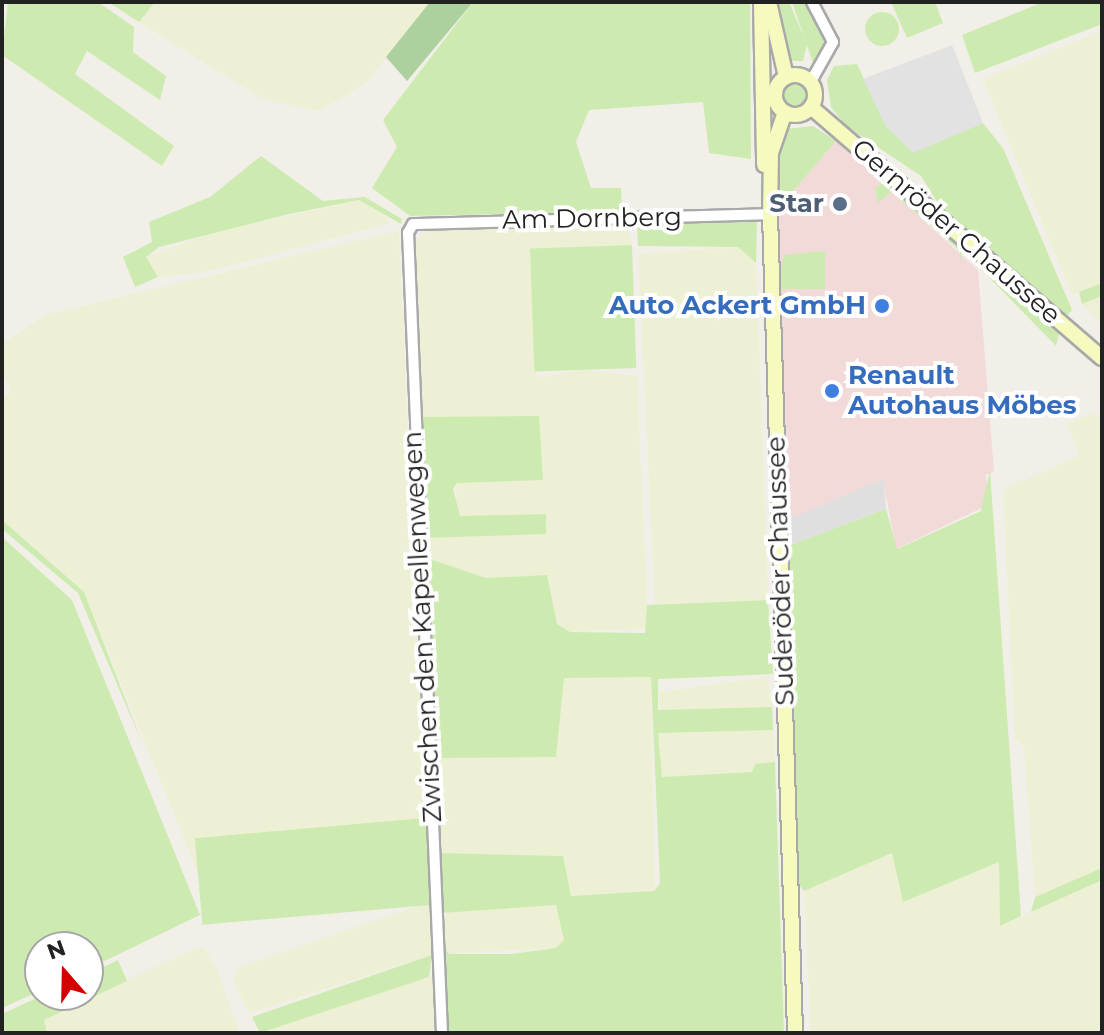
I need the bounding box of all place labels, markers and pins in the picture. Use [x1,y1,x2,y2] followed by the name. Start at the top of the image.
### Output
[769,188,824,220] place label: Star
[831,195,849,213] marker: Star
[609,290,866,322] place label: Auto Ackert GmbH
[873,297,891,315] marker: Auto Ackert GmbH
[848,360,1076,422] place label: Renault Autohaus Möbes
[823,382,841,400] marker: Renault Autohaus Möbes

